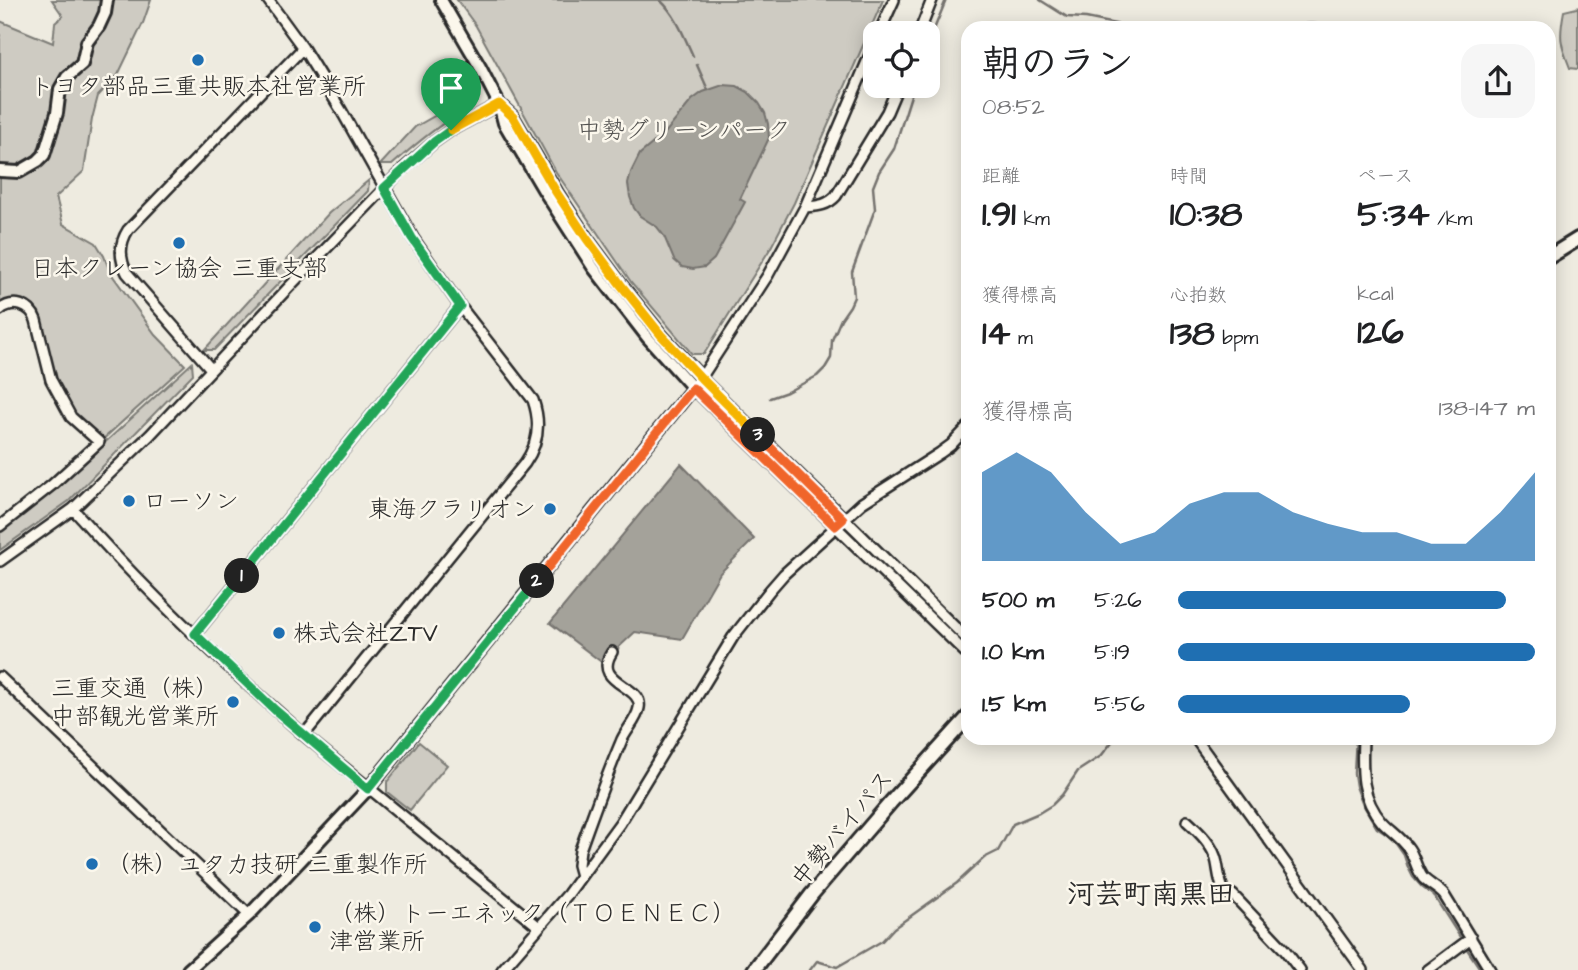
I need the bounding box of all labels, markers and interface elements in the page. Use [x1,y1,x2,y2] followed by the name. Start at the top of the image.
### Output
[863,21,940,98] map controls
[863,21,940,98] button: locate
[982,39,1134,91] text: 朝のラン
[1461,44,1535,118] button: share
[190,52,206,68] marker: トヨタ部品三重共販本社営業所
[421,58,481,130] pin
[432,69,470,107] icon: arrive
[30,70,366,104] place label: トヨタ部品三重共販本社営業所
[982,91,1045,123] text: 08:52
[577,114,791,148] park label: 中勢グリーンパーク
[982,163,1020,190] text: 距離
[1170,163,1208,190] text: 時間
[1357,163,1413,190] text: ペース
[982,190,1016,239] text: 1.91
[1170,190,1243,239] text: 10:38
[1357,190,1430,239] text: 5:34
[1016,206,1050,233] text: km
[1430,206,1472,233] text: /km
[171,235,187,251] marker: 日本クレーン協会 三重支部
[30,252,328,286] place label: 日本クレーン協会 三重支部
[1357,281,1394,308] text: kcal
[982,282,1058,309] text: 獲得標高
[1170,282,1227,309] text: 心拍数
[1357,308,1404,357] text: 126
[982,309,1010,358] text: 14
[1170,309,1215,358] text: 138
[1010,325,1033,352] text: m
[1215,325,1258,352] text: bpm
[1438,392,1535,424] text: 138–147 m
[982,396,1074,428] text: 獲得標高
[740,418,776,452] pin: 3
[753,421,762,448] text: 3
[143,485,239,519] place label: ローソン
[121,493,137,509] marker: ローソン
[368,493,536,527] place label: 東海クラリオン
[542,501,558,517] marker: 東海クラリオン
[224,558,260,594] pin: 1
[240,562,243,589] text: 1
[520,564,554,598] pin: 2
[531,567,542,594] text: 2
[982,584,1054,616] text: 500 m
[1094,584,1142,616] text: 5:26
[293,617,438,651] place label: 株式会社ZTV
[271,625,287,641] marker: 株式会社ZTV
[982,636,1044,668] text: 1.0 km
[1094,636,1130,668] text: 5:19
[51,672,219,734] place label: 三重交通（株） 中部観光営業所
[982,688,1046,720] text: 1.5 km
[1094,688,1145,720] text: 5:56
[225,694,241,710] marker: 三重交通（株） 中部観光営業所
[784,763,902,895] street label: 中勢バイパス
[106,848,428,882] place label: （株）ユタカ技研 三重製作所
[84,856,100,872] marker: （株）ユタカ技研 三重製作所
[1067,875,1235,914] district label: 河芸町南黒田
[329,897,736,959] place label: （株）トーエネック（ＴＯＥＮＥＣ） 津営業所
[307,919,323,935] marker: （株）トーエネック（ＴＯＥＮＥＣ） 津営業所

